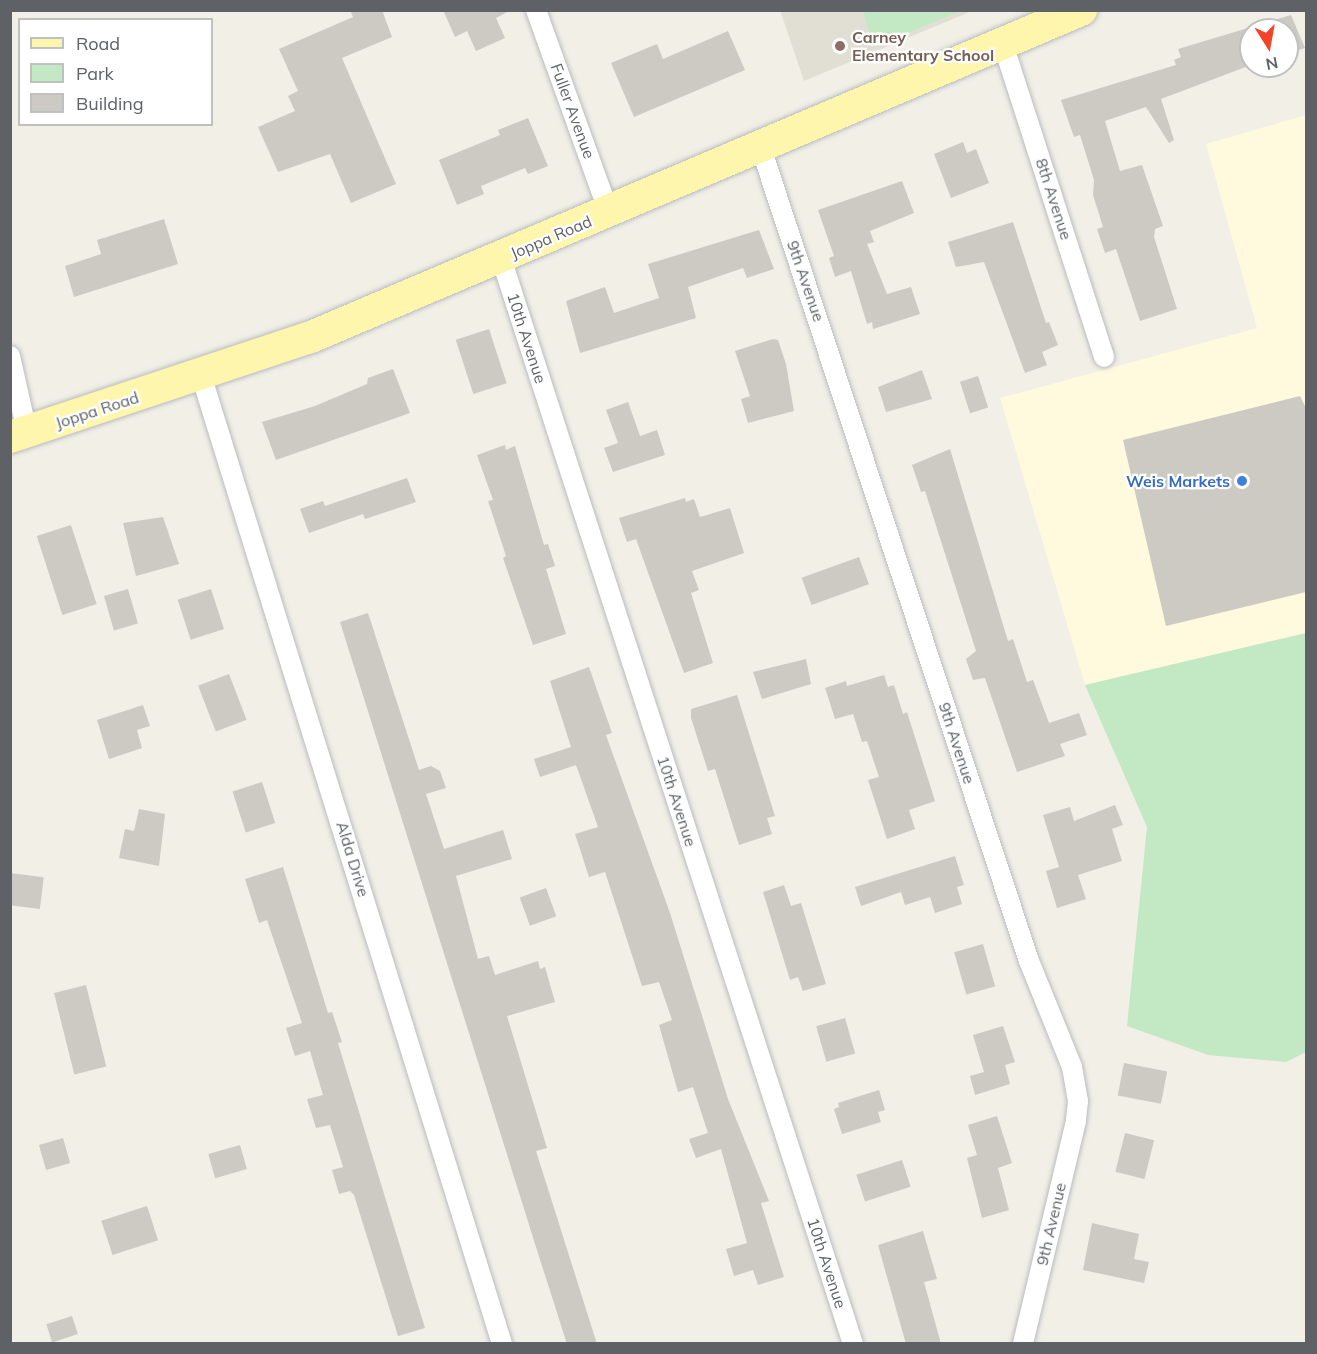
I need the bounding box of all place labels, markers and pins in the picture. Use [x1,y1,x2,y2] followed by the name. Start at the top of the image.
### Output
[852,27,994,65] place label: Carney Elementary School
[833,39,847,53] marker: Carney Elementary School
[1126,471,1230,491] place label: Weis Markets
[1235,474,1249,488] marker: Weis Markets

